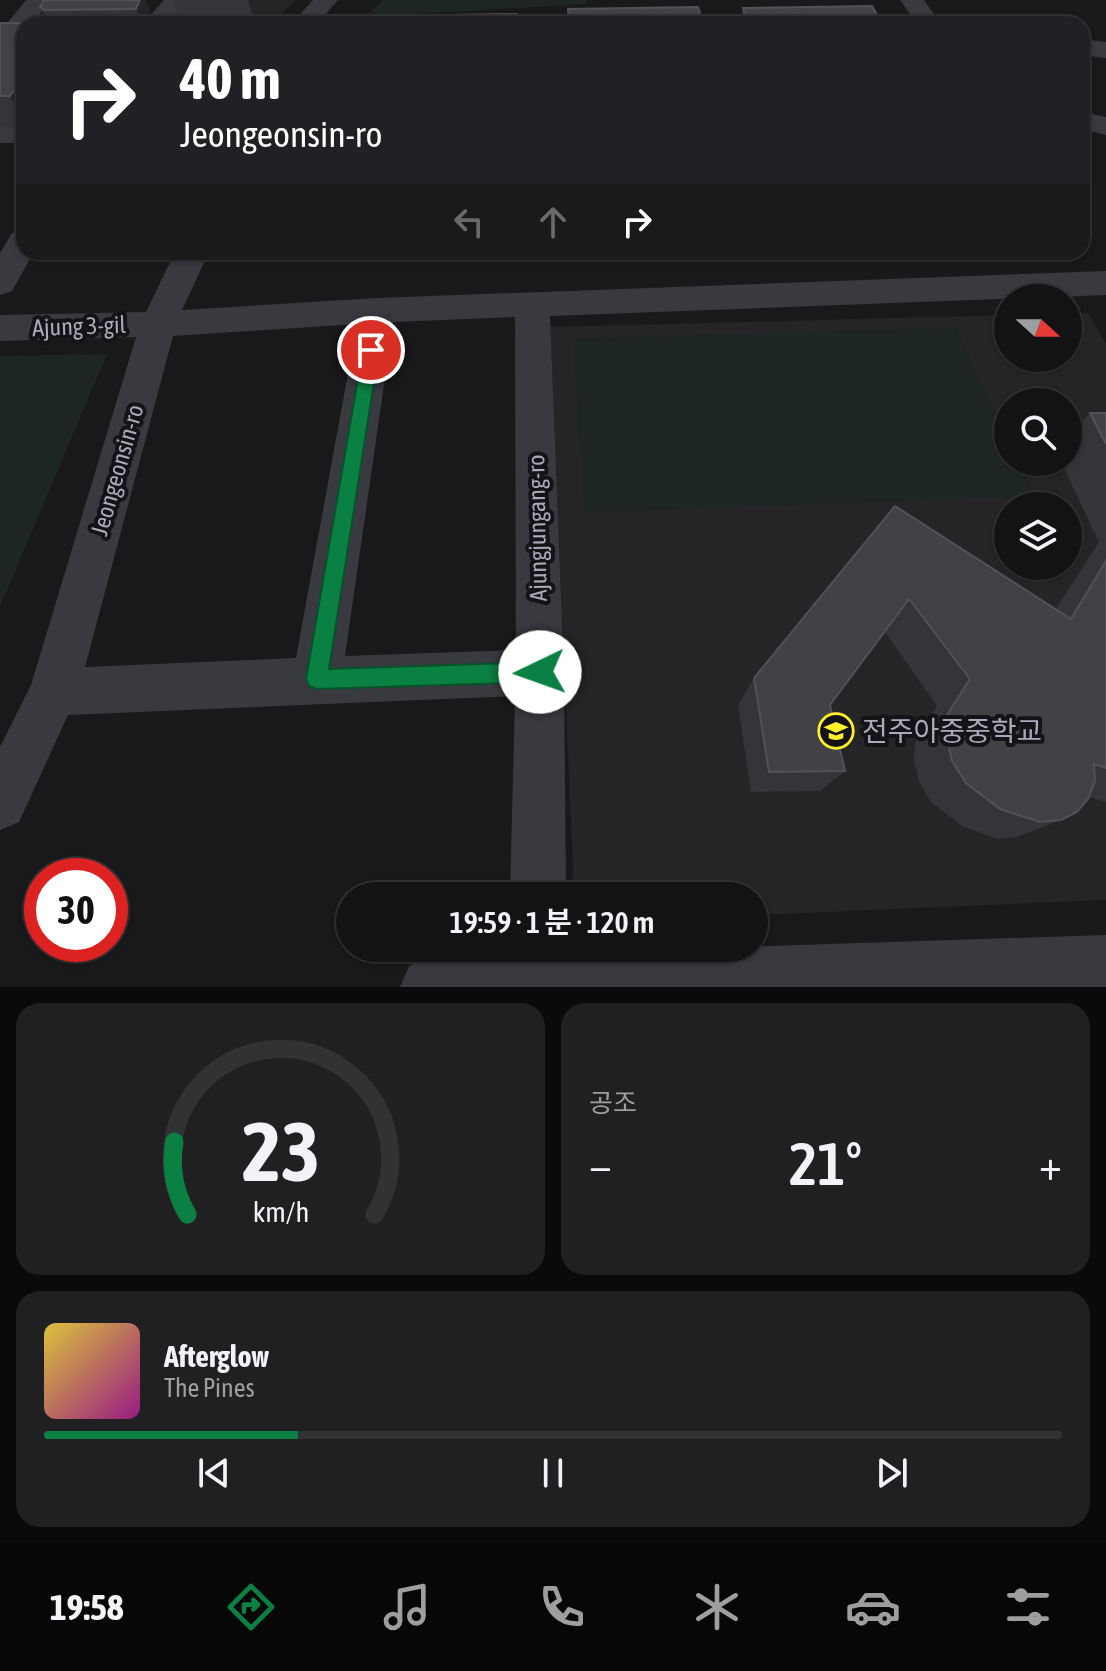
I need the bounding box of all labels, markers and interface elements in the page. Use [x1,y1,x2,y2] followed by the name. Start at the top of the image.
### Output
[180,47,281,111] text: 40 m
[48,48,152,152] icon: right
[180,113,382,155] text: Jeongeonsin-ro
[447,200,491,244] icon: left
[531,200,575,244] icon: ahead
[615,200,659,244] icon: right
[994,284,1082,372] north arrow
[994,284,1082,580] map controls
[32,311,127,341] street label: Ajung 3-gil
[337,316,405,384] pin
[349,328,393,372] icon: arrive
[994,388,1082,476] button: search
[85,401,149,539] street label: Jeongeonsin-ro
[522,454,552,602] street label: Ajungjungang-ro
[994,492,1082,580] button: layers
[498,630,582,714] position arrow
[817,712,855,750] school or university icon: 전주아중중학교
[862,715,1042,747] place label: 전주아중중학교
[24,858,128,962] speed limit sign: 30
[450,905,654,939] text: 19:59 · 1 분 · 120 m
[589,1088,637,1118] text: 공조
[241,1103,320,1199] text: 23
[789,1129,862,1198] text: 21°
[589,1139,612,1189] text: −
[1039,1139,1062,1189] text: +
[252,1195,309,1228] text: km/h
[164,1339,269,1373] text: Afterglow
[164,1373,255,1403] text: The Pines
[192,1451,236,1495] icon: previous
[531,1451,575,1495] icon: pause
[870,1451,914,1495] icon: next
[223,1579,279,1635] icon: directions
[379,1579,435,1635] icon: music
[534,1579,590,1635] icon: phone
[689,1579,745,1635] icon: climate
[845,1579,901,1635] icon: car
[1000,1579,1056,1635] icon: filters
[50,1586,124,1628] text: 19:58

